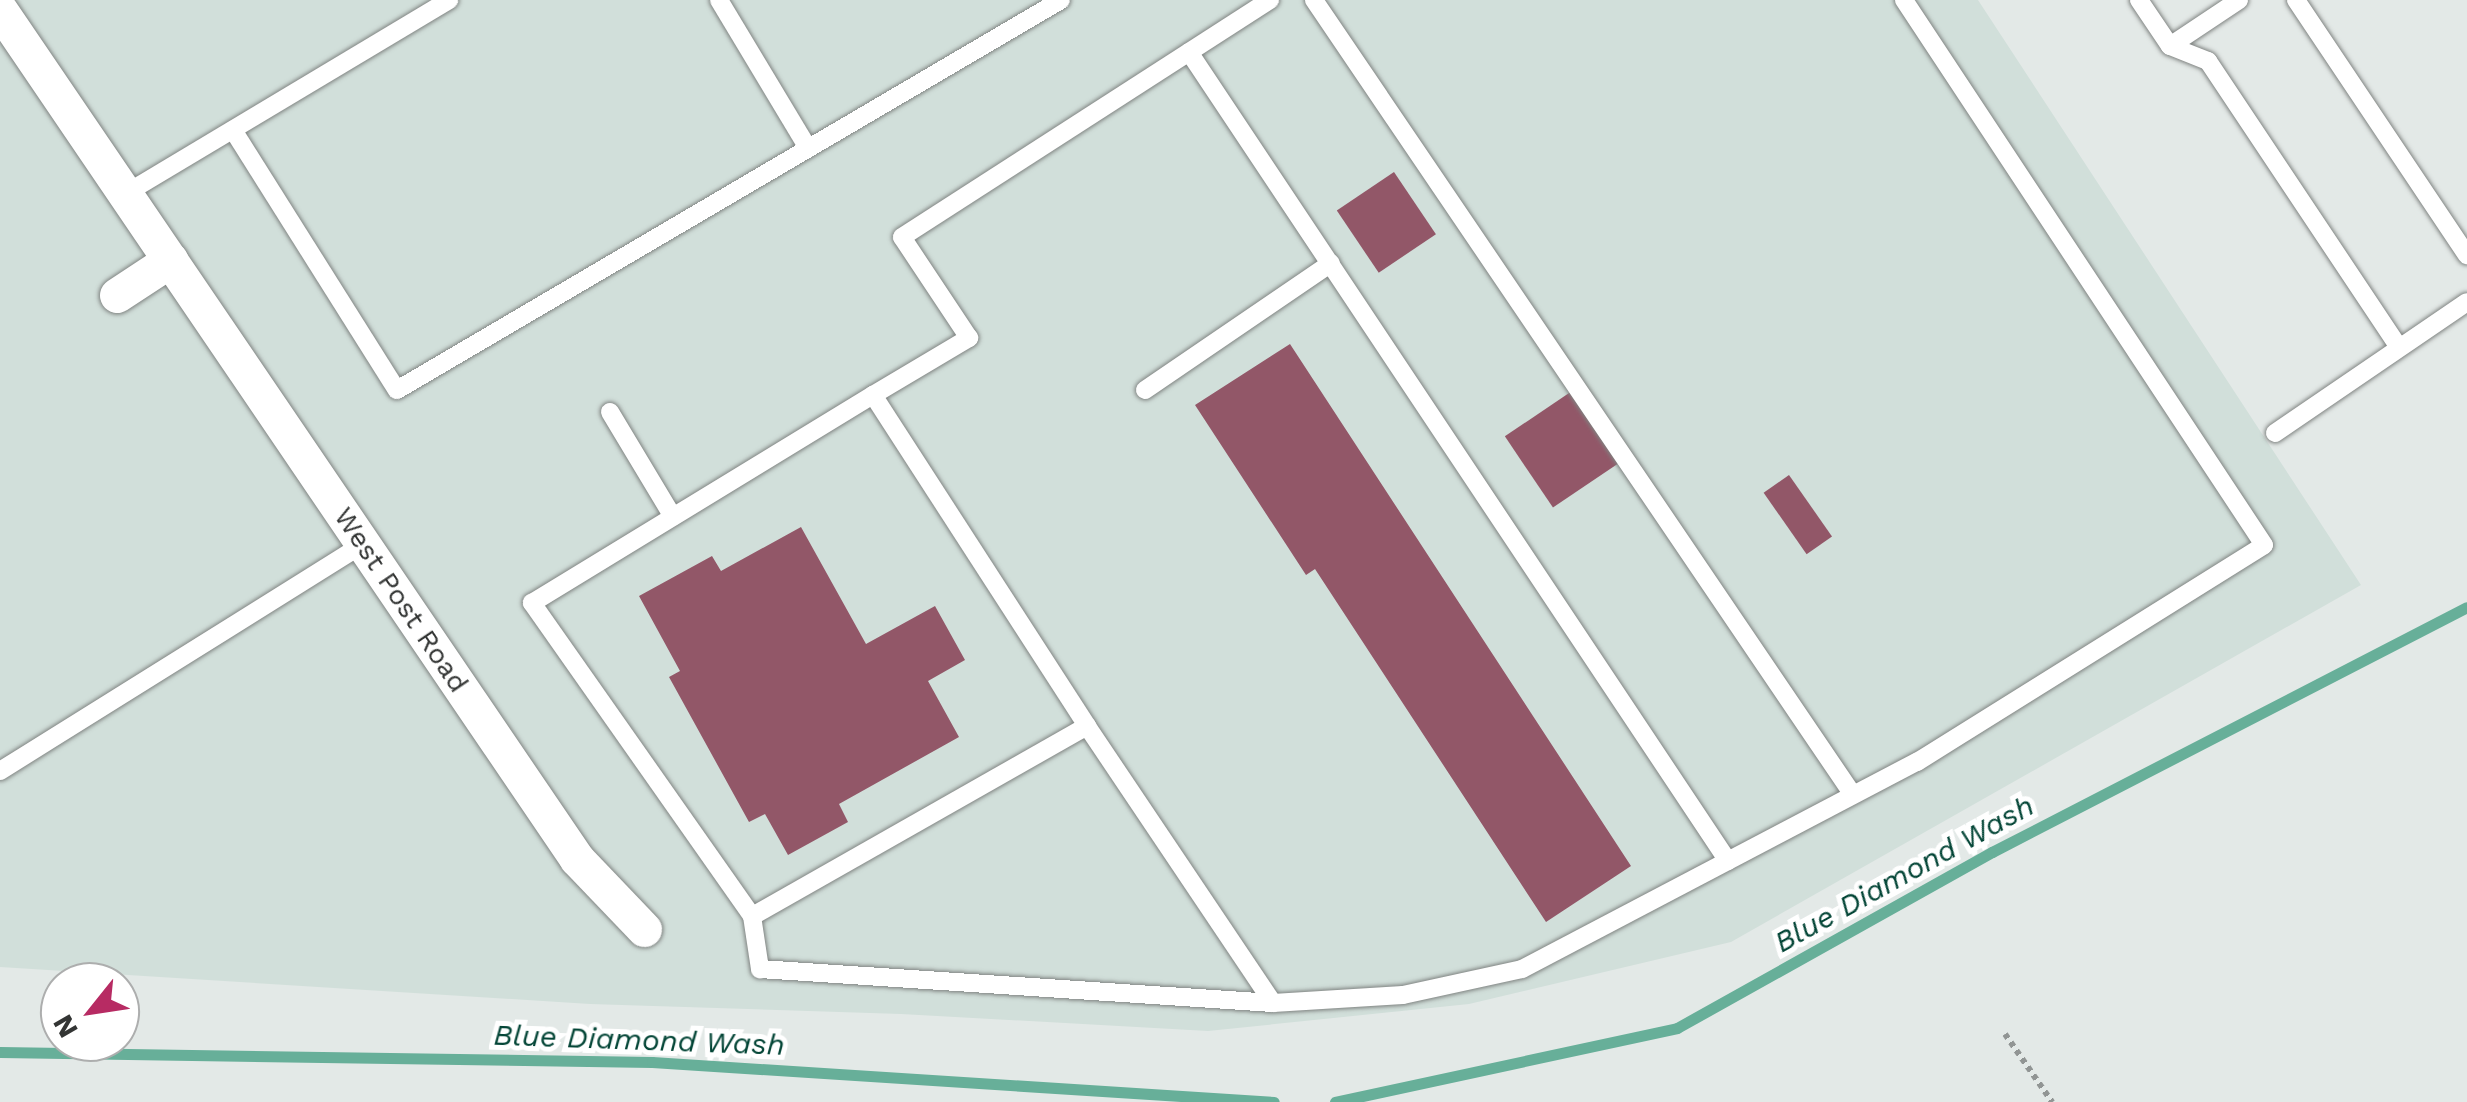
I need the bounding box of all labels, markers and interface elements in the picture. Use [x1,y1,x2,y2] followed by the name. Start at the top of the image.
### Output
[327,501,475,699] street label: West Post Road
[1768,787,2040,961] water label: Blue Diamond Wash
[40,962,140,1062] north arrow
[46,1009,85,1043] text: N
[492,1017,786,1063] water label: Blue Diamond Wash

